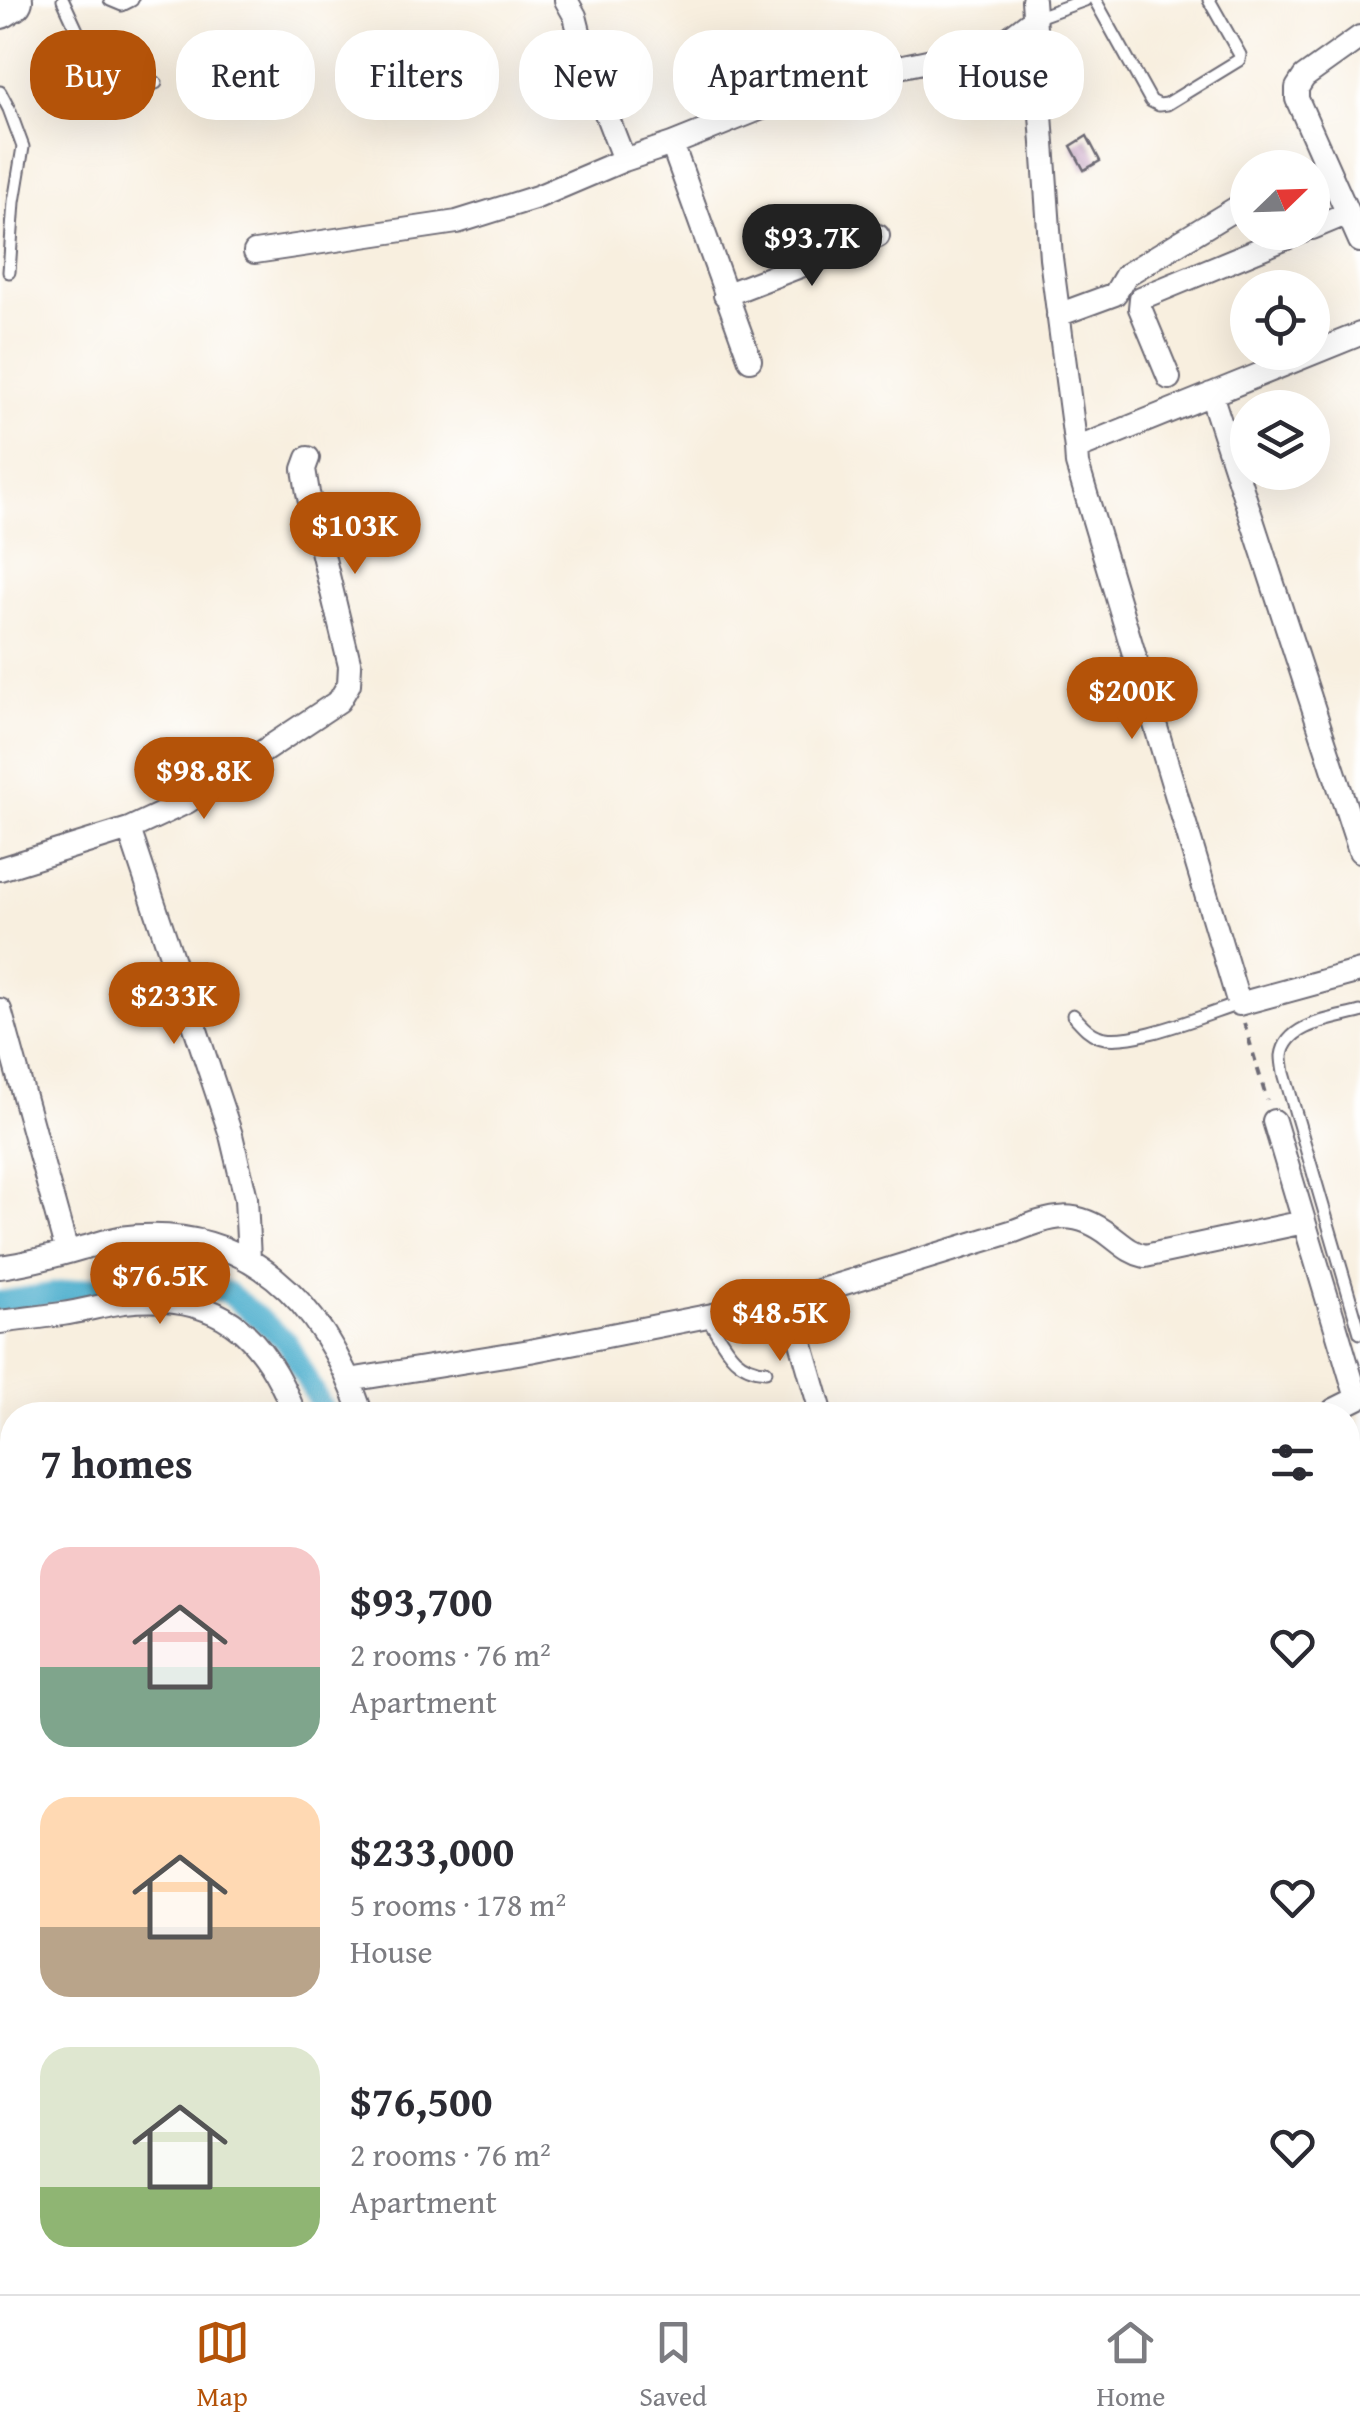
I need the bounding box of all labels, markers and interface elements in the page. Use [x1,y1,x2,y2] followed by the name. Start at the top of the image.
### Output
[30,30,156,120] chip: Buy
[176,30,315,120] chip: Rent
[335,30,499,120] chip: Filters
[519,30,653,120] chip: New
[673,30,903,120] chip: Apartment
[923,30,1084,120] chip: House
[1230,150,1330,250] north arrow
[1230,150,1330,490] map controls
[731,204,893,289] pin: $93.7K
[764,213,860,260] text: $93.7K
[1230,270,1330,370] button: locate
[1230,390,1330,490] button: layers
[285,492,425,577] pin: $103K
[312,501,398,548] text: $103K
[1062,657,1202,742] pin: $200K
[1089,666,1175,713] text: $200K
[123,737,285,822] pin: $98.8K
[156,746,252,793] text: $98.8K
[104,962,244,1047] pin: $233K
[131,971,217,1018] text: $233K
[79,1242,241,1327] pin: $76.5K
[112,1251,208,1298] text: $76.5K
[699,1279,861,1364] pin: $48.5K
[732,1288,828,1335] text: $48.5K
[40,1432,193,1493] text: 7 homes
[1265,1435,1320,1490] icon: filters
[350,1570,492,1631] text: $93,700
[120,1587,240,1707] icon: home
[1265,1620,1320,1675] icon: heart
[350,1631,551,1678] text: 2 rooms · 76 m²
[350,1678,497,1725] text: Apartment
[350,1820,514,1881] text: $233,000
[120,1837,240,1957] icon: home
[1265,1870,1320,1925] icon: heart
[350,1881,566,1928] text: 5 rooms · 178 m²
[350,1928,433,1975] text: House
[350,2070,492,2131] text: $76,500
[120,2087,240,2207] icon: home
[1265,2120,1320,2175] icon: heart
[350,2131,551,2178] text: 2 rooms · 76 m²
[350,2178,497,2225] text: Apartment
[195,2315,250,2416] tab: Map
[639,2315,707,2416] tab: Saved
[1096,2315,1165,2416] tab: Home

